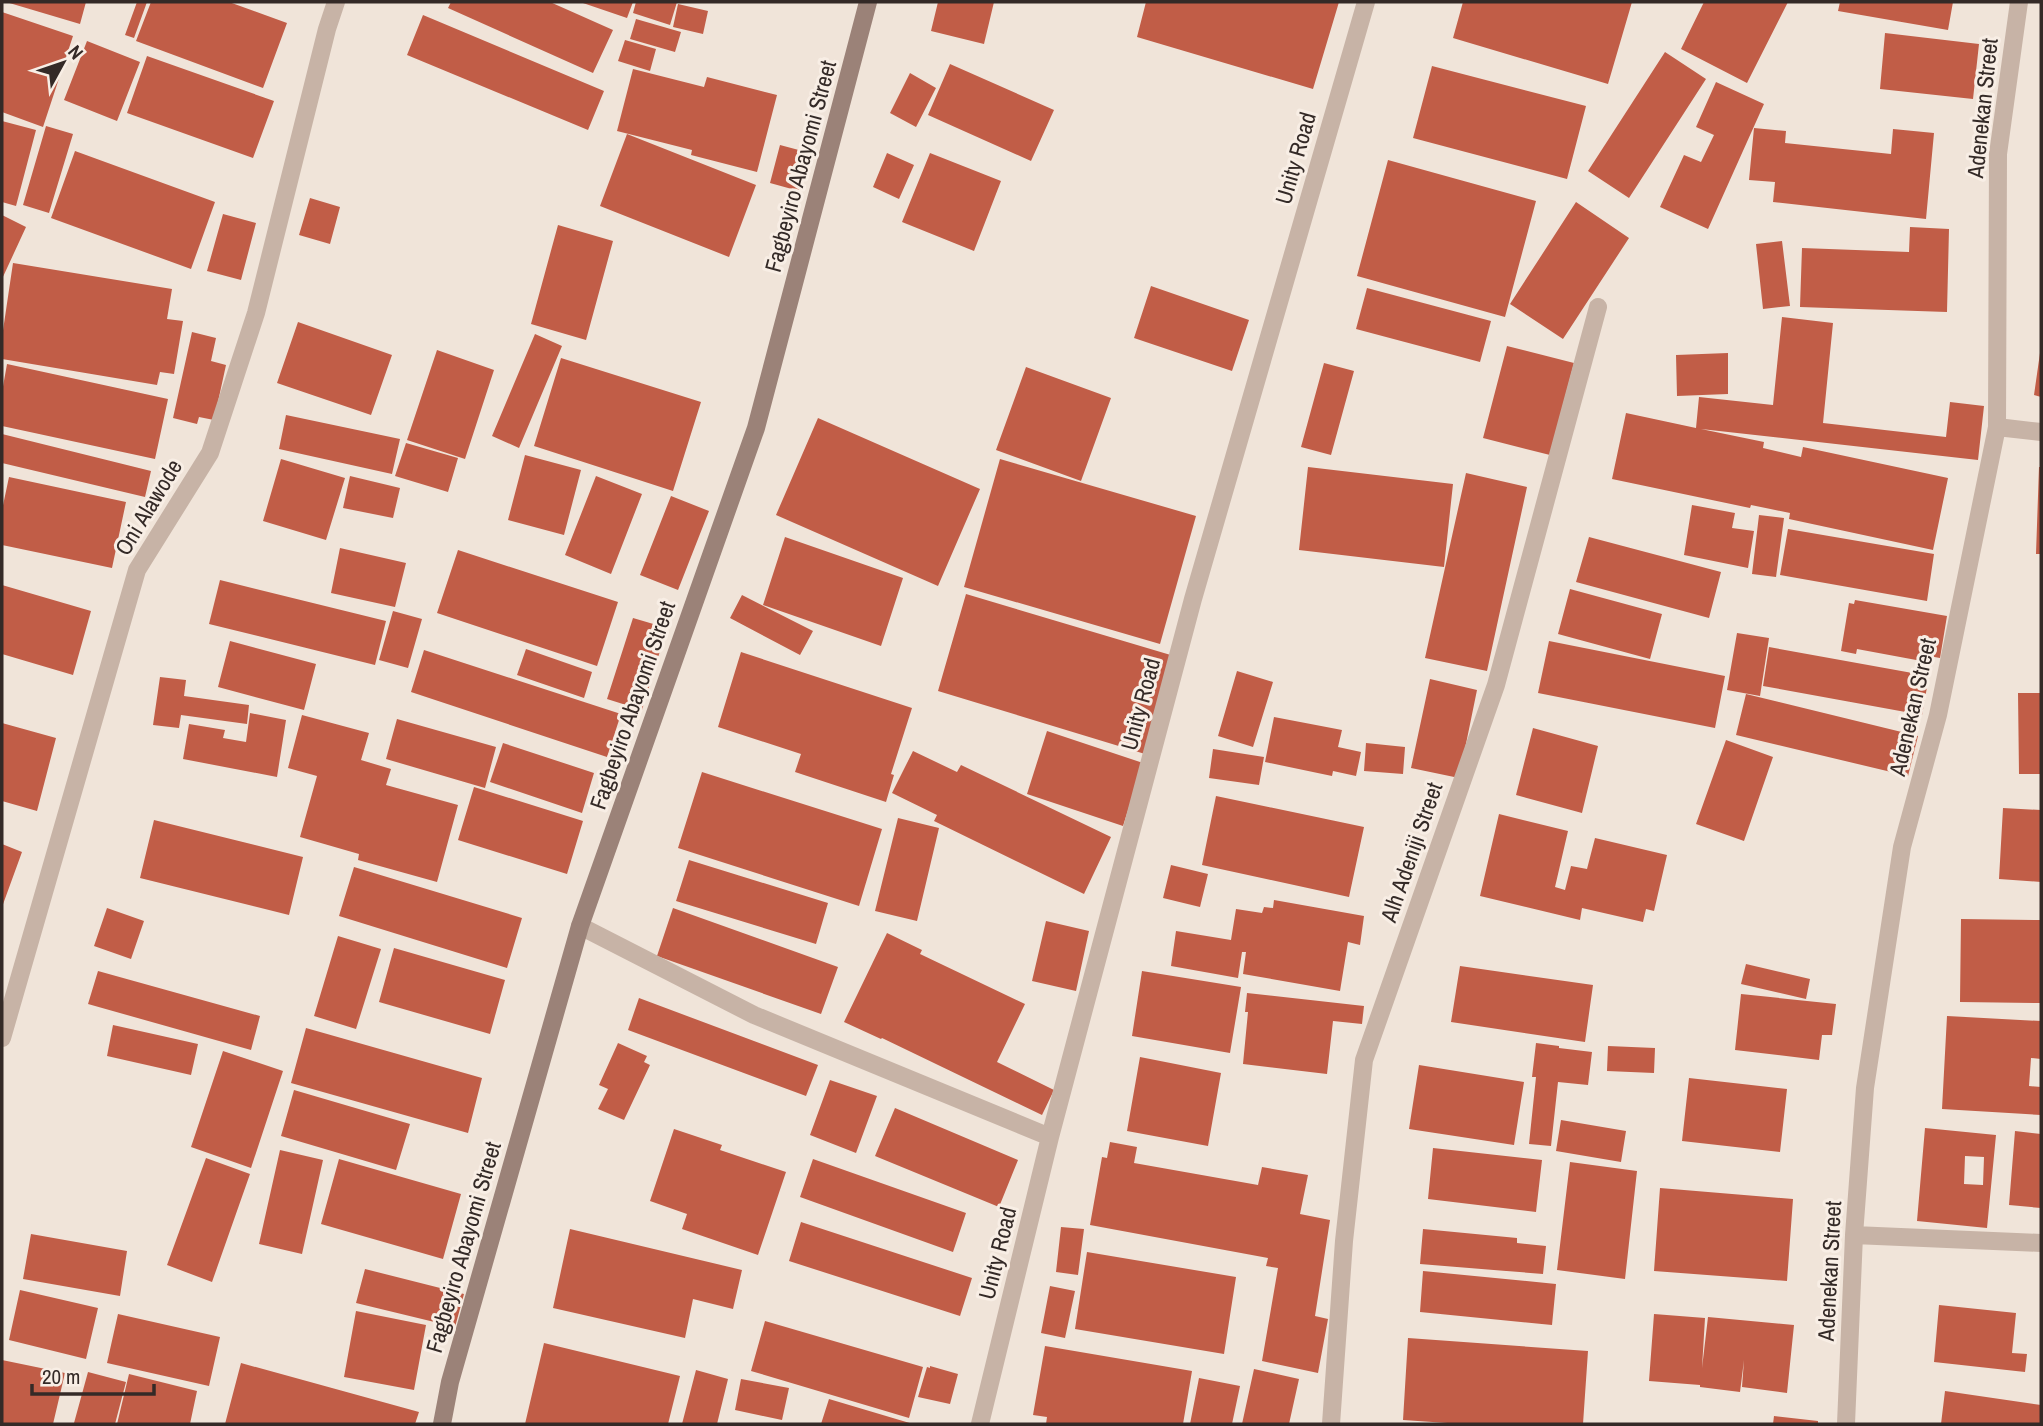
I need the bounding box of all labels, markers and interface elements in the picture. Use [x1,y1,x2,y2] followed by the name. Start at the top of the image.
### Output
[28,28,98,98] north arrow
[1959,37,2005,180] street label: Adenekan Street
[62,39,90,65] text: N
[757,57,843,275] street label: Fagbeyiro Abayomi Street
[1267,108,1323,208] street label: Unity Road
[107,453,189,561] street label: Oni Alawode
[582,597,682,813] street label: Fagbeyiro Abayomi Street
[1881,635,1943,780] street label: Adenekan Street
[1113,654,1167,754] street label: Unity Road
[1372,778,1449,927] street label: Alh Adeniji Street
[418,1138,508,1356] street label: Fagbeyiro Abayomi Street
[1810,1200,1848,1343] street label: Adenekan Street
[971,1203,1023,1303] street label: Unity Road
[32,1352,154,1396] scale bar
[42,1362,80,1391] text: 20 m

